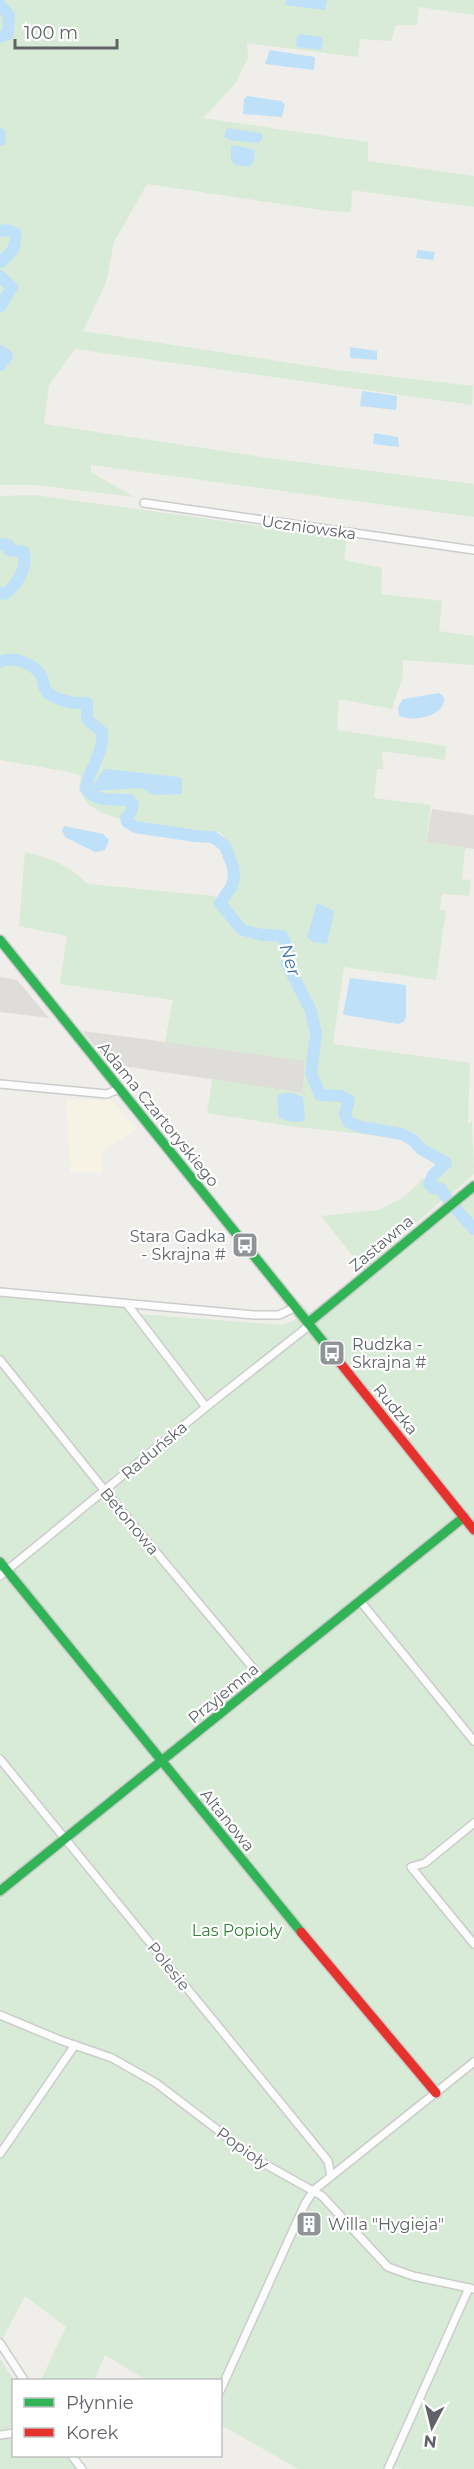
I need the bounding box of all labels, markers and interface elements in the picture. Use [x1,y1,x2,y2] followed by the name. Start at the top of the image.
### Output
[15,12,117,50] scale bar
[24,22,78,44] text: 100 m
[260,511,357,544] street label: Uczniowska
[274,941,306,980] water label: Ner
[94,1038,223,1191] street label: Adama Czartoryskiego
[346,1211,417,1276] street label: Zastawna
[130,1227,226,1264] place label: Stara Gadka - Skrajna #
[230,1230,260,1260] bus stop icon: Stara Gadka - Skrajna #
[352,1335,426,1372] place label: Rudzka - Skrajna #
[317,1338,347,1368] bus stop icon: Rudzka - Skrajna #
[369,1380,422,1439] street label: Rudzka
[118,1417,191,1483] street label: Raduńska
[96,1484,163,1559] street label: Betonowa
[184,1659,262,1728] street label: Przyjemna
[197,1785,259,1855] street label: Altanowa
[192,1921,283,1940] park label: Las Popioły
[143,1938,194,1994] street label: Polesie
[213,2123,273,2174] street label: Popioły
[294,2209,324,2239] building icon: Willa "Hygieja"
[328,2215,444,2234] place label: Willa "Hygieja"
[12,2379,222,2457] legend
[66,2392,134,2414] text: Płynnie
[402,2397,462,2457] north arrow
[66,2422,119,2444] text: Korek
[423,2431,438,2452] text: N

